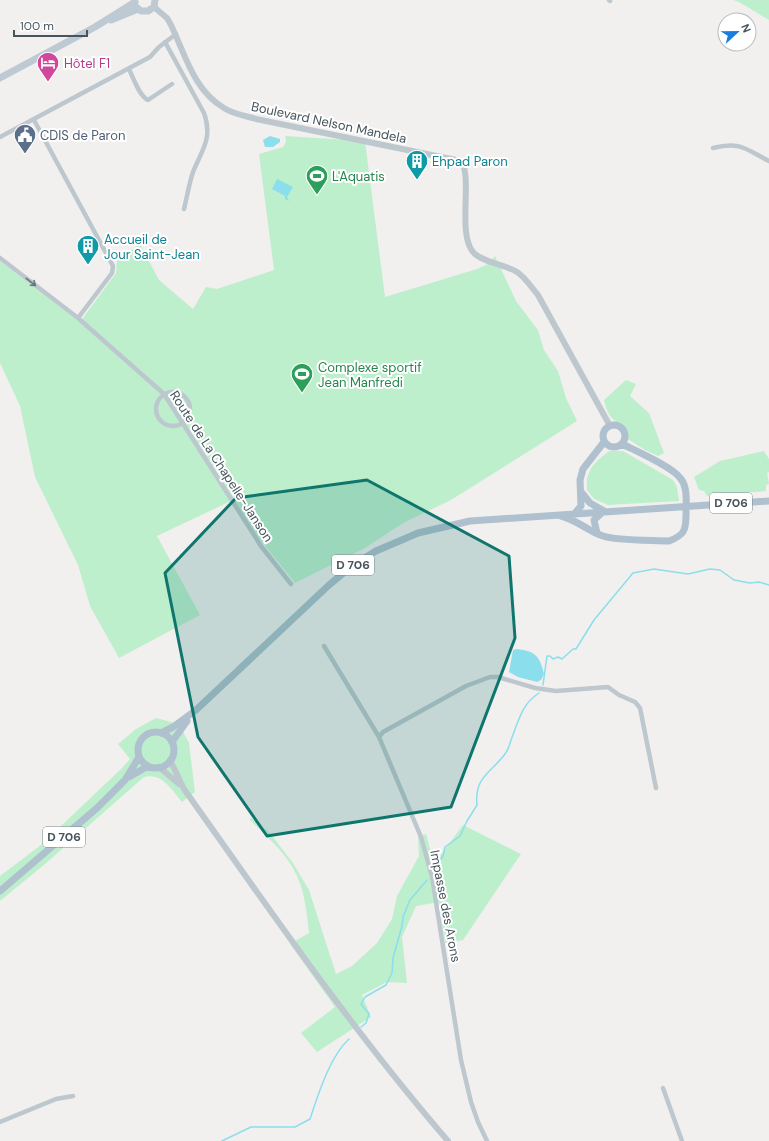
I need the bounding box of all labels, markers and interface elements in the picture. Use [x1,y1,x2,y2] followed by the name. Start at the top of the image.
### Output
[14,12,87,38] scale bar
[717,12,757,52] north arrow
[20,18,54,34] text: 100 m
[738,22,754,35] text: N
[35,50,61,83] hotel icon: Hôtel F1
[64,55,110,72] place label: Hôtel F1
[250,98,408,147] street label: Boulevard Nelson Mandela
[12,122,38,155] public building icon: CDIS de Paron
[40,127,125,144] place label: CDIS de Paron
[404,148,430,181] building icon: Ehpad Paron
[432,153,508,170] place label: Ehpad Paron
[304,163,330,196] sports icon: L'Aquatis
[332,168,385,185] place label: L'Aquatis
[104,231,200,263] place label: Accueil de Jour Saint-Jean
[75,233,101,266] building icon: Accueil de Jour Saint-Jean
[25,278,36,286] one-way arrow
[318,359,422,391] place label: Complexe sportif Jean Manfredi
[289,361,315,394] sports icon: Complexe sportif Jean Manfredi
[166,387,277,545] street label: Route de La Chapelle-Janson
[710,493,752,513] road number: D 706
[332,555,374,575] road number: D 706
[43,827,85,847] road number: D 706
[426,848,465,964] street label: Impasse des Arons

